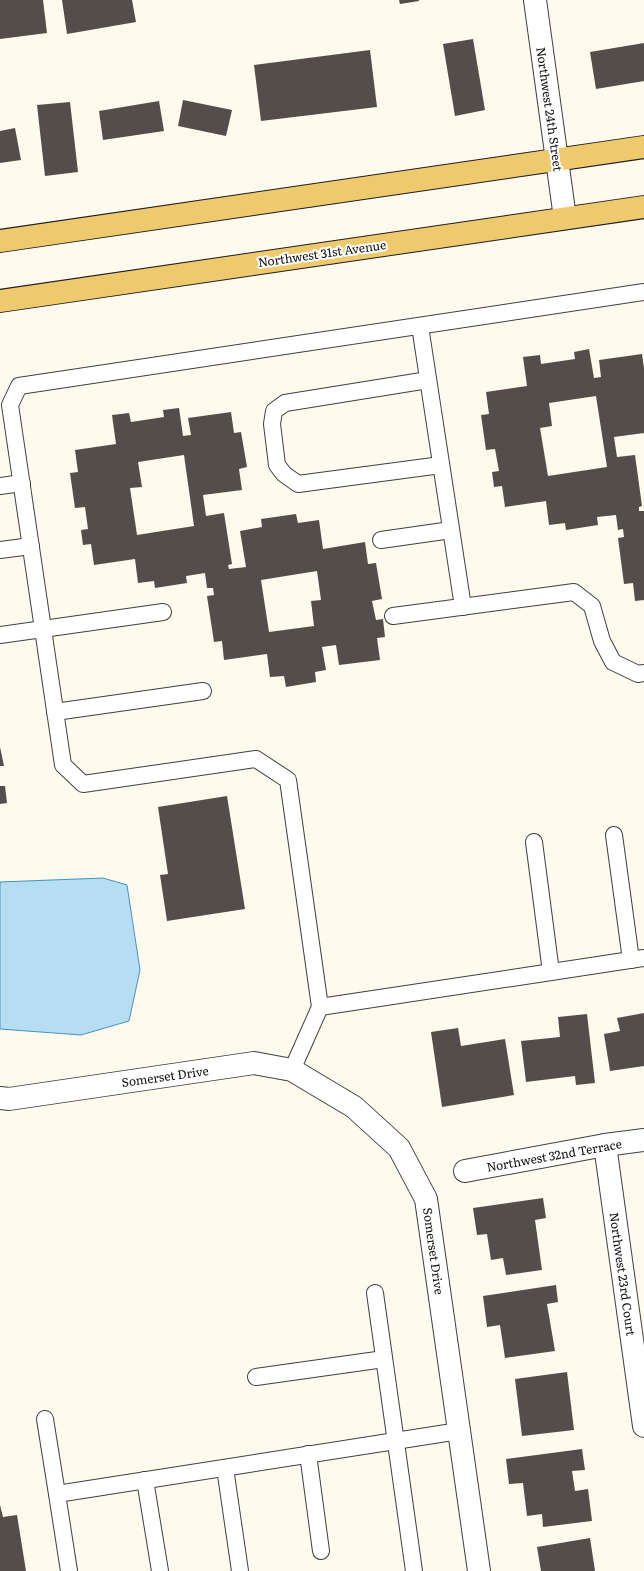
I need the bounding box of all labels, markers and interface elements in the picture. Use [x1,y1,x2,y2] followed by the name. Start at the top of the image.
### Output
[532,46,568,172] street label: Northwest 24th Street
[257,235,387,271] street label: Northwest 31st Avenue
[120,1061,210,1091] street label: Somerset Drive
[485,1134,623,1176] street label: Northwest 32nd Terrace
[419,1206,449,1296] street label: Somerset Drive
[605,1211,641,1337] street label: Northwest 23rd Court

